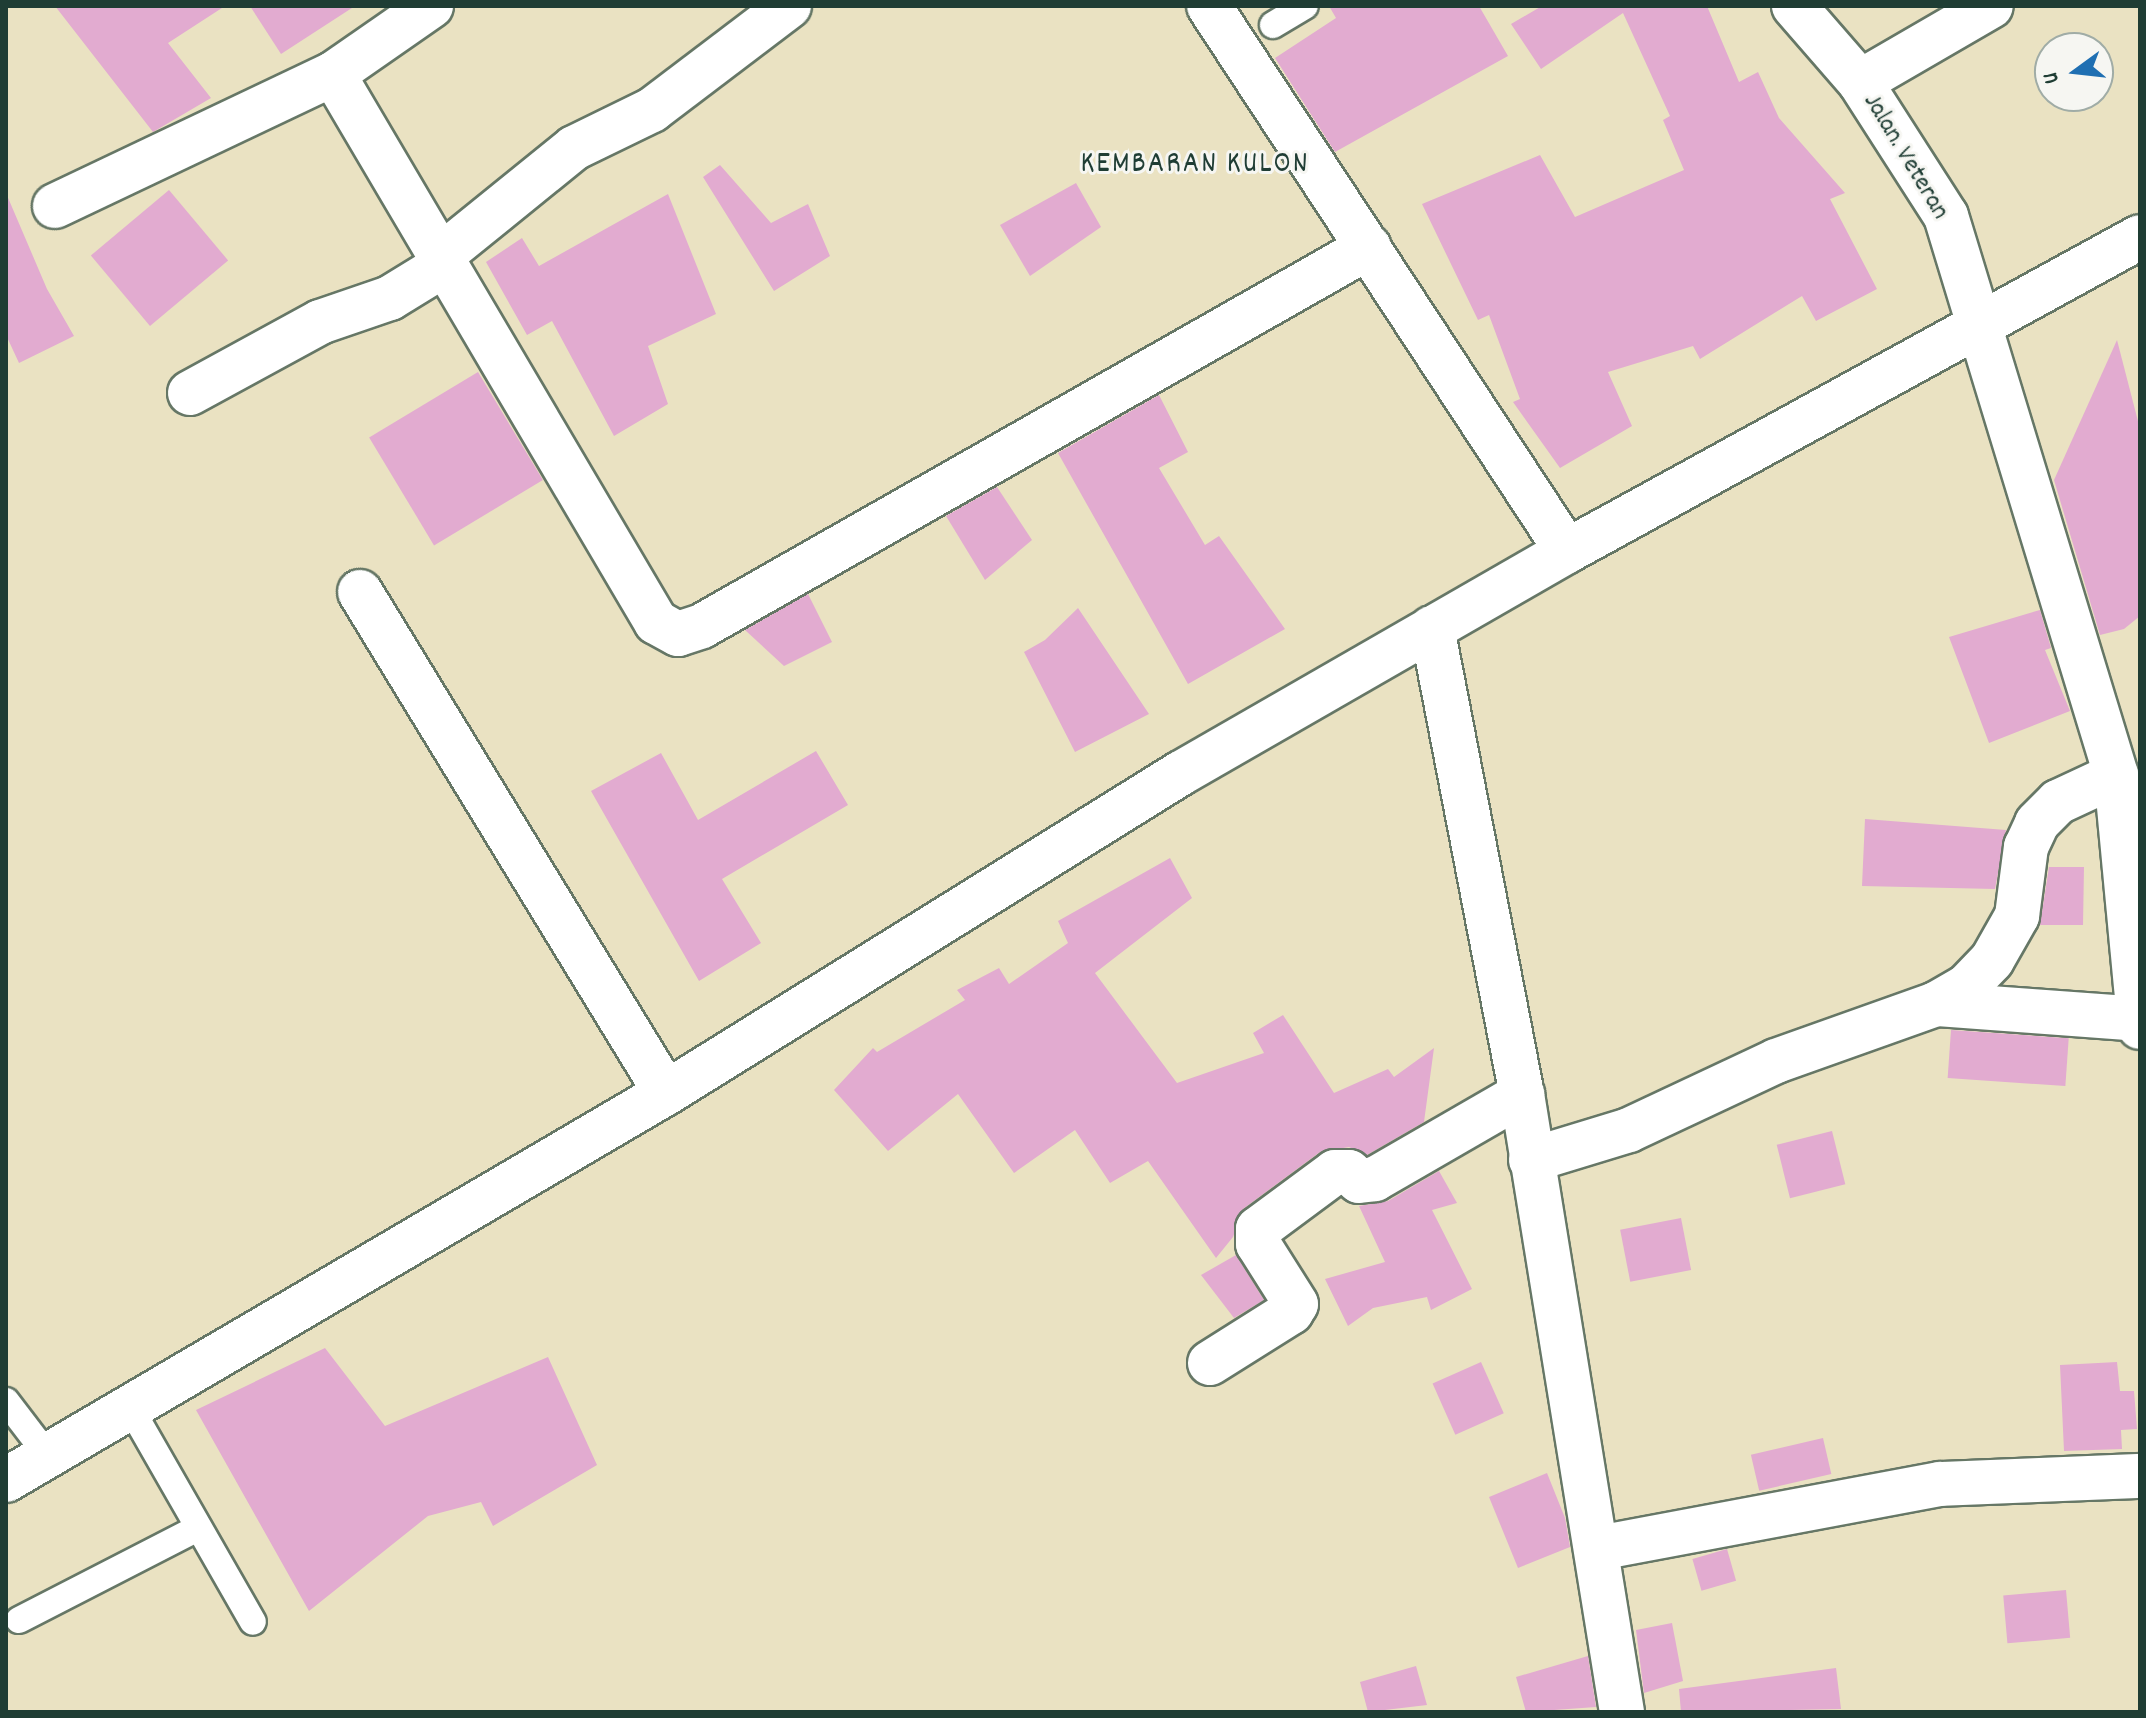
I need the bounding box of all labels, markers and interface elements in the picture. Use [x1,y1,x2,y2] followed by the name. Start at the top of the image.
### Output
[2034,32,2114,112] north arrow
[2036,69,2069,87] text: U
[1855,88,1955,226] street label: Jalan. Veteran
[1081,148,1309,184] district label: KEMBARAN KULON

